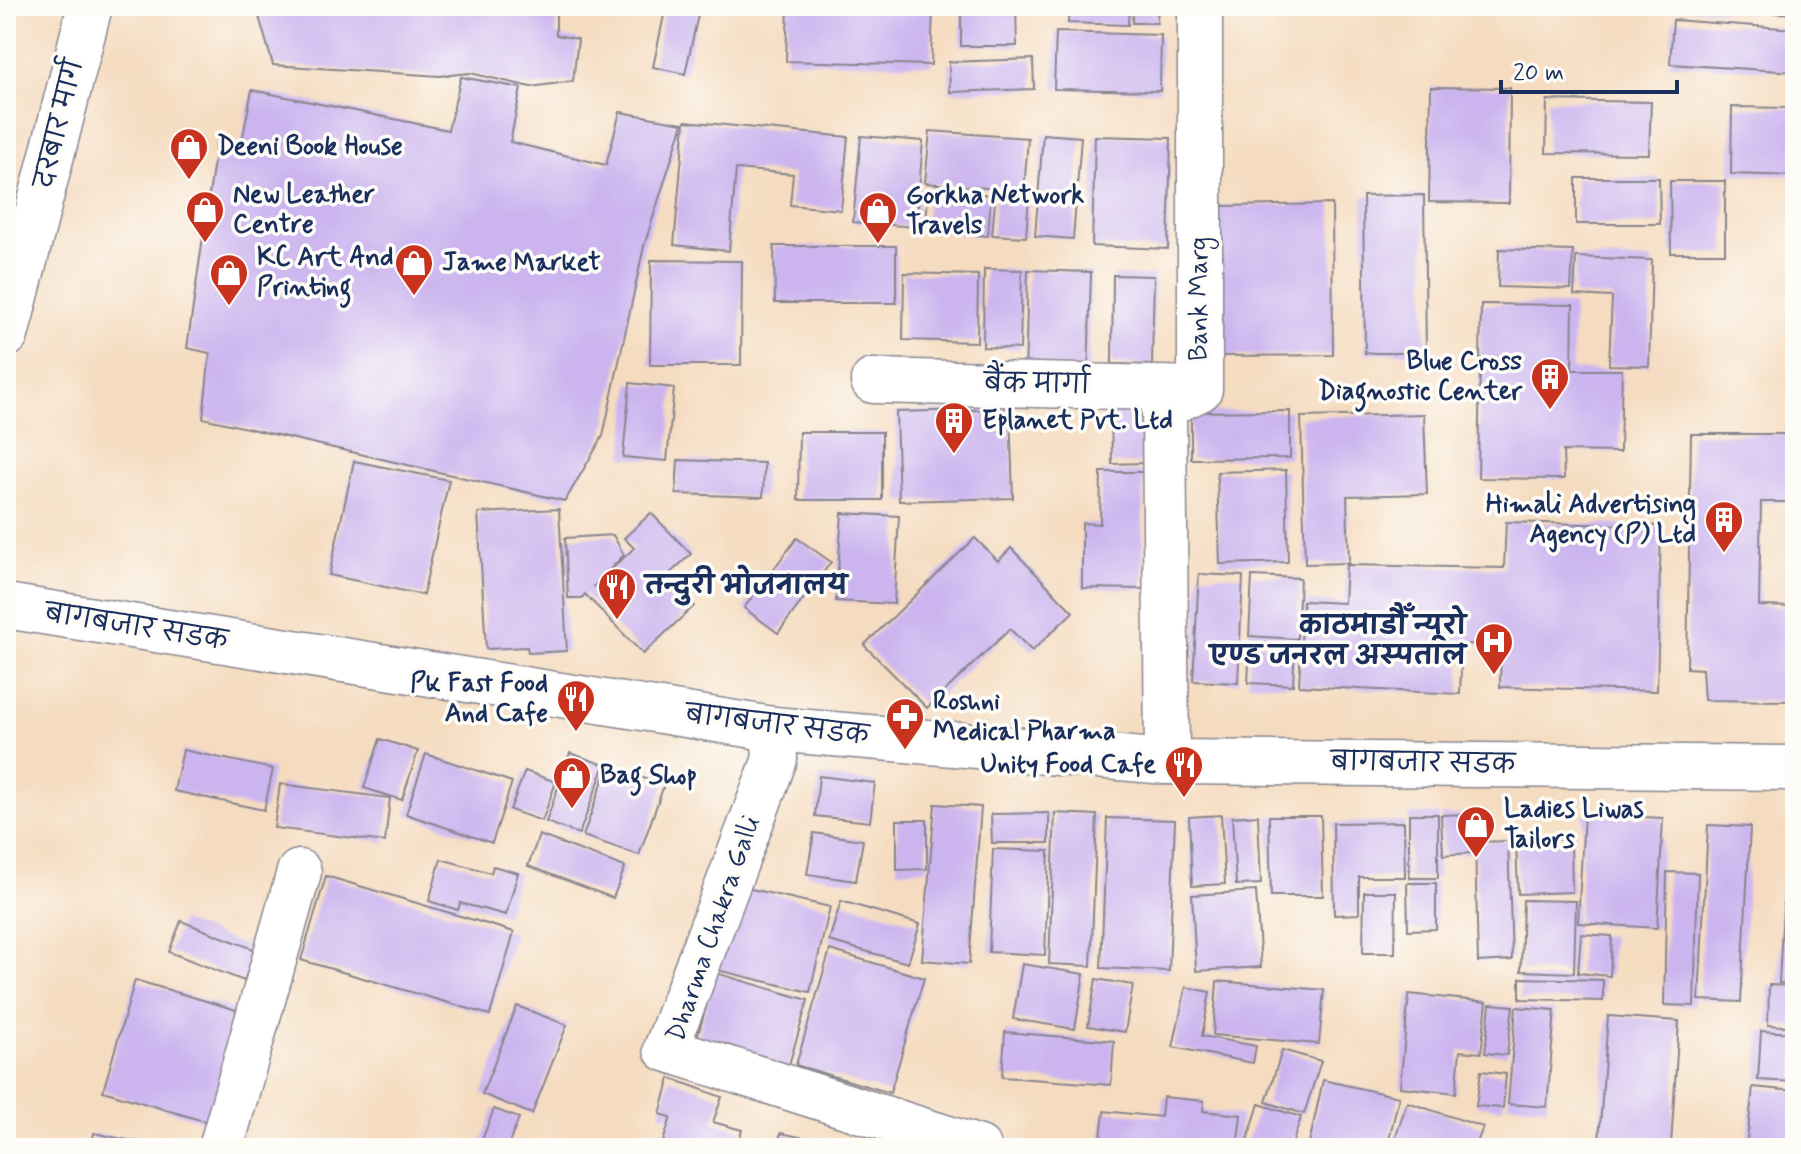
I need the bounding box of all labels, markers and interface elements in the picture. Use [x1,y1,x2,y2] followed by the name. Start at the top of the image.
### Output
[1501,44,1677,94] scale bar
[22,54,93,194] street label: दरबार मार्ग
[1513,58,1564,89] text: 20 m
[168,126,210,181] shop icon: Deeni Book House
[217,130,403,164] place label: Deeni Book House
[233,178,375,242] place label: New Leather Centre
[906,179,1084,243] place label: Gorkha Network Travels
[184,189,226,244] shop icon: New Leather Centre
[857,190,899,245] shop icon: Gorkha Network Travels
[1183,237,1219,361] street label: Bank Marg
[257,241,394,308] place label: KC Art And Printing
[393,242,435,297] shop icon: Jame Market
[442,246,601,280] place label: Jame Market
[208,252,250,307] shop icon: KC Art And Printing
[1318,345,1523,412] place label: Blue Cross Diagnostic Center
[1529,356,1571,411] building icon: Blue Cross Diagnostic Center
[982,359,1092,403] street label: बैंक मार्गा
[933,400,975,455] building icon: Eplanet Pvt. Ltd
[982,404,1173,438] place label: Eplanet Pvt. Ltd
[1486,488,1696,553] place label: Himali Advertising Agency (P) Ltd
[1703,499,1745,554] building icon: Himali Advertising Agency (P) Ltd
[643,564,850,606] place label: तन्दुरी भोजनालय
[596,566,638,621] restaurant icon: तन्दुरी भोजनालय
[40,596,231,659] street label: बागबजार सडक
[1208,601,1469,674] place label: काठमाडौँ न्यूरो एण्ड जनरल अस्पताल
[1473,621,1515,676] hospital icon: काठमाडौँ न्यूरो एण्ड जनरल अस्पताल
[410,667,548,731] place label: Pk Fast Food And Cafe
[555,678,597,733] restaurant icon: Pk Fast Food And Cafe
[933,685,1116,749] place label: Roshni Medical Pharma
[884,696,926,751] pharmacy icon: Roshni Medical Pharma
[681,698,872,754] street label: बागबजार सडक
[1163,744,1205,799] restaurant icon: Unity Food Cafe
[1328,745,1517,783] street label: बागबजार सडक
[980,748,1156,782] place label: Unity Food Cafe
[551,755,593,810] shop icon: Bag Shop
[600,759,697,796] place label: Bag Shop
[1504,793,1644,857] place label: Ladies Liwas Tailors
[1455,804,1497,859] shop icon: Ladies Liwas Tailors
[659,812,769,1046] street label: Dharma Chakra Galli

